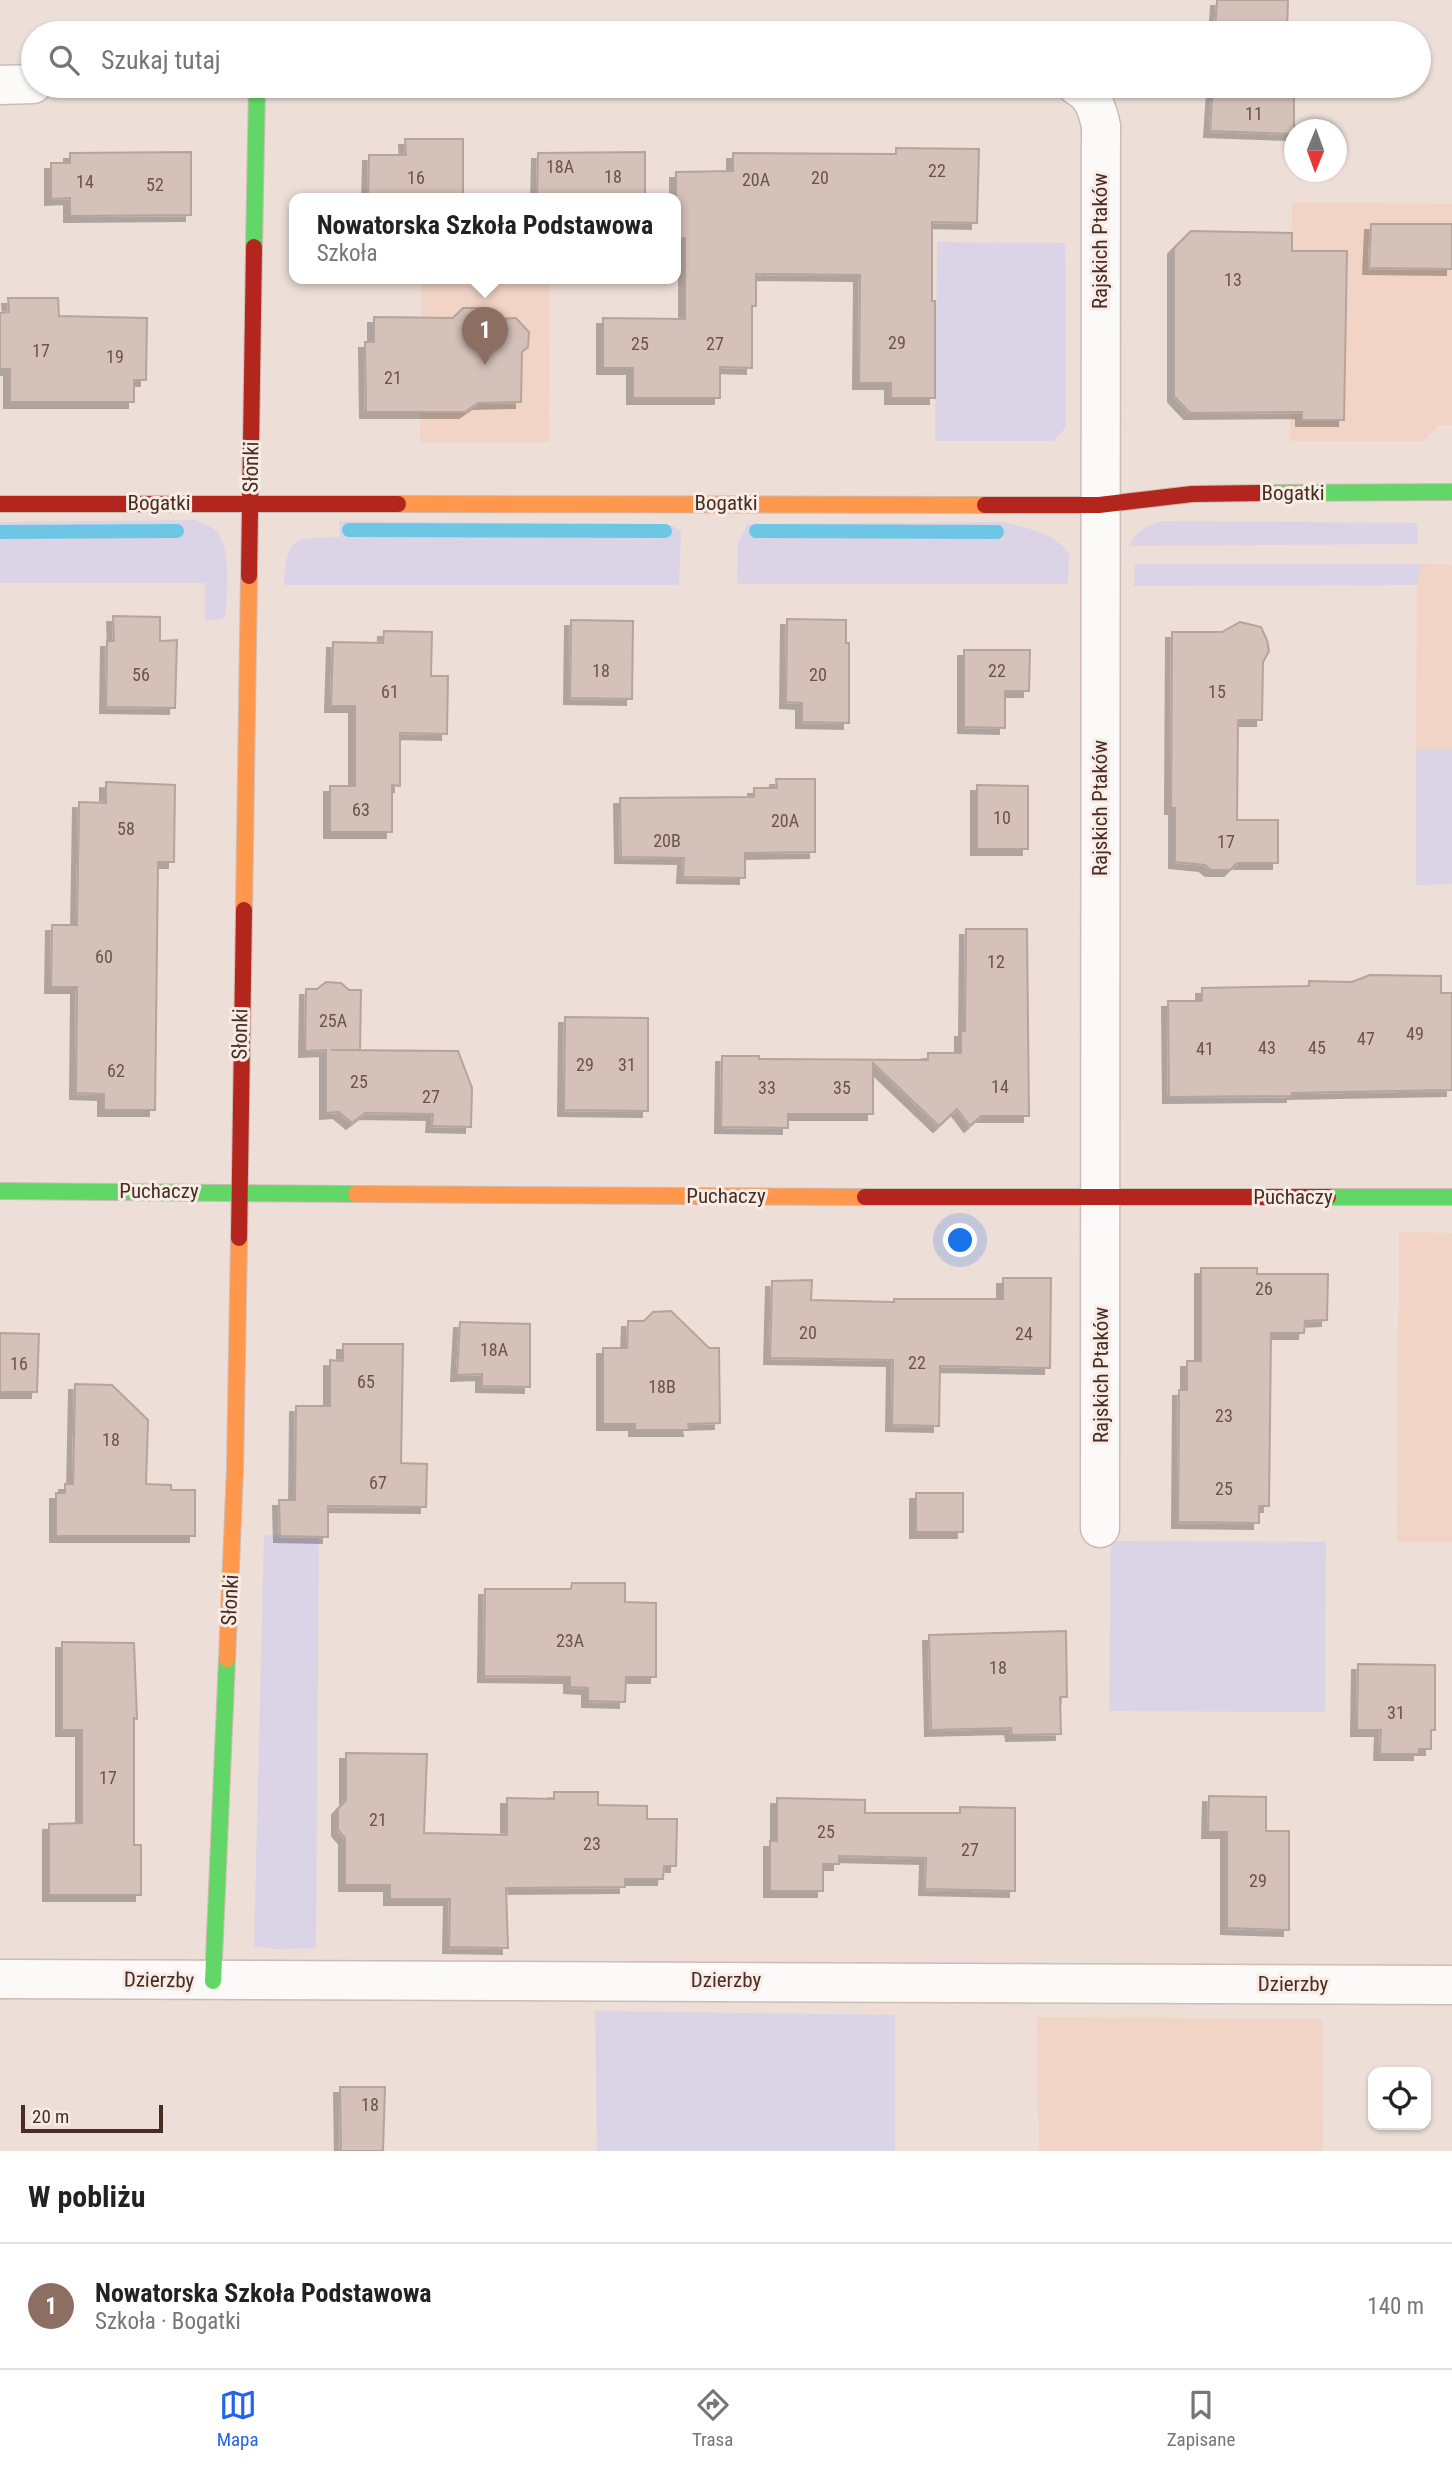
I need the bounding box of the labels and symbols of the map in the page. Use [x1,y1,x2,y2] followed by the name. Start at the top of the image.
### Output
[1245,103,1263,124] house number: 11
[1284,119,1347,182] north arrow
[546,156,575,177] house number: 18A
[928,160,946,181] house number: 22
[604,166,622,187] house number: 18
[407,167,425,188] house number: 16
[811,167,829,188] house number: 20
[742,169,771,190] house number: 20A
[76,171,94,192] house number: 14
[1088,173,1112,309] street label: Rajskich Ptaków
[146,174,164,195] house number: 52
[1224,269,1242,290] house number: 13
[462,307,508,365] pin: 1
[888,332,906,353] house number: 29
[631,333,649,354] house number: 25
[706,333,724,354] house number: 27
[32,340,50,361] house number: 17
[106,346,124,367] house number: 19
[384,367,402,388] house number: 21
[239,441,263,493] street label: Słonki
[1262,481,1324,505] street label: Bogatki
[128,491,190,515] street label: Bogatki
[695,491,757,515] street label: Bogatki
[592,660,610,681] house number: 18
[988,660,1006,681] house number: 22
[132,664,150,685] house number: 56
[809,664,827,685] house number: 20
[381,681,399,702] house number: 61
[1208,681,1226,702] house number: 15
[1088,740,1112,876] street label: Rajskich Ptaków
[352,799,370,820] house number: 63
[993,807,1011,828] house number: 10
[771,810,800,831] house number: 20A
[117,818,135,839] house number: 58
[653,830,681,851] house number: 20B
[1217,831,1235,852] house number: 17
[95,946,113,967] house number: 60
[987,951,1005,972] house number: 12
[228,1008,252,1060] street label: Słonki
[319,1010,348,1031] house number: 25A
[1406,1023,1424,1044] house number: 49
[1357,1028,1375,1049] house number: 47
[1258,1037,1276,1058] house number: 43
[1308,1037,1326,1058] house number: 45
[1196,1038,1214,1059] house number: 41
[576,1054,594,1075] house number: 29
[618,1054,636,1075] house number: 31
[107,1060,125,1081] house number: 62
[350,1071,368,1092] house number: 25
[991,1076,1009,1097] house number: 14
[758,1077,776,1098] house number: 33
[833,1077,851,1098] house number: 35
[422,1086,440,1107] house number: 27
[119,1179,199,1203] street label: Puchaczy
[686,1184,766,1208] street label: Puchaczy
[1253,1185,1333,1209] street label: Puchaczy
[943,1223,977,1257] your location
[1255,1278,1273,1299] house number: 26
[1089,1307,1113,1443] street label: Rajskich Ptaków
[799,1322,817,1343] house number: 20
[1015,1323,1033,1344] house number: 24
[480,1339,509,1360] house number: 18A
[908,1352,926,1373] house number: 22
[10,1353,28,1374] house number: 16
[357,1371,375,1392] house number: 65
[648,1376,676,1397] house number: 18B
[1215,1405,1233,1426] house number: 23
[102,1429,120,1450] house number: 18
[369,1472,387,1493] house number: 67
[1215,1478,1233,1499] house number: 25
[217,1574,243,1626] street label: Słonki
[556,1630,585,1651] house number: 23A
[989,1657,1007,1678] house number: 18
[1387,1702,1405,1723] house number: 31
[99,1767,117,1788] house number: 17
[369,1809,387,1830] house number: 21
[817,1821,835,1842] house number: 25
[583,1833,601,1854] house number: 23
[961,1839,979,1860] house number: 27
[1249,1870,1267,1891] house number: 29
[124,1967,195,1993] street label: Dzierzby
[691,1968,761,1992] street label: Dzierzby
[1258,1972,1328,1996] street label: Dzierzby
[361,2094,379,2115] house number: 18
[21,2102,163,2134] scale bar

